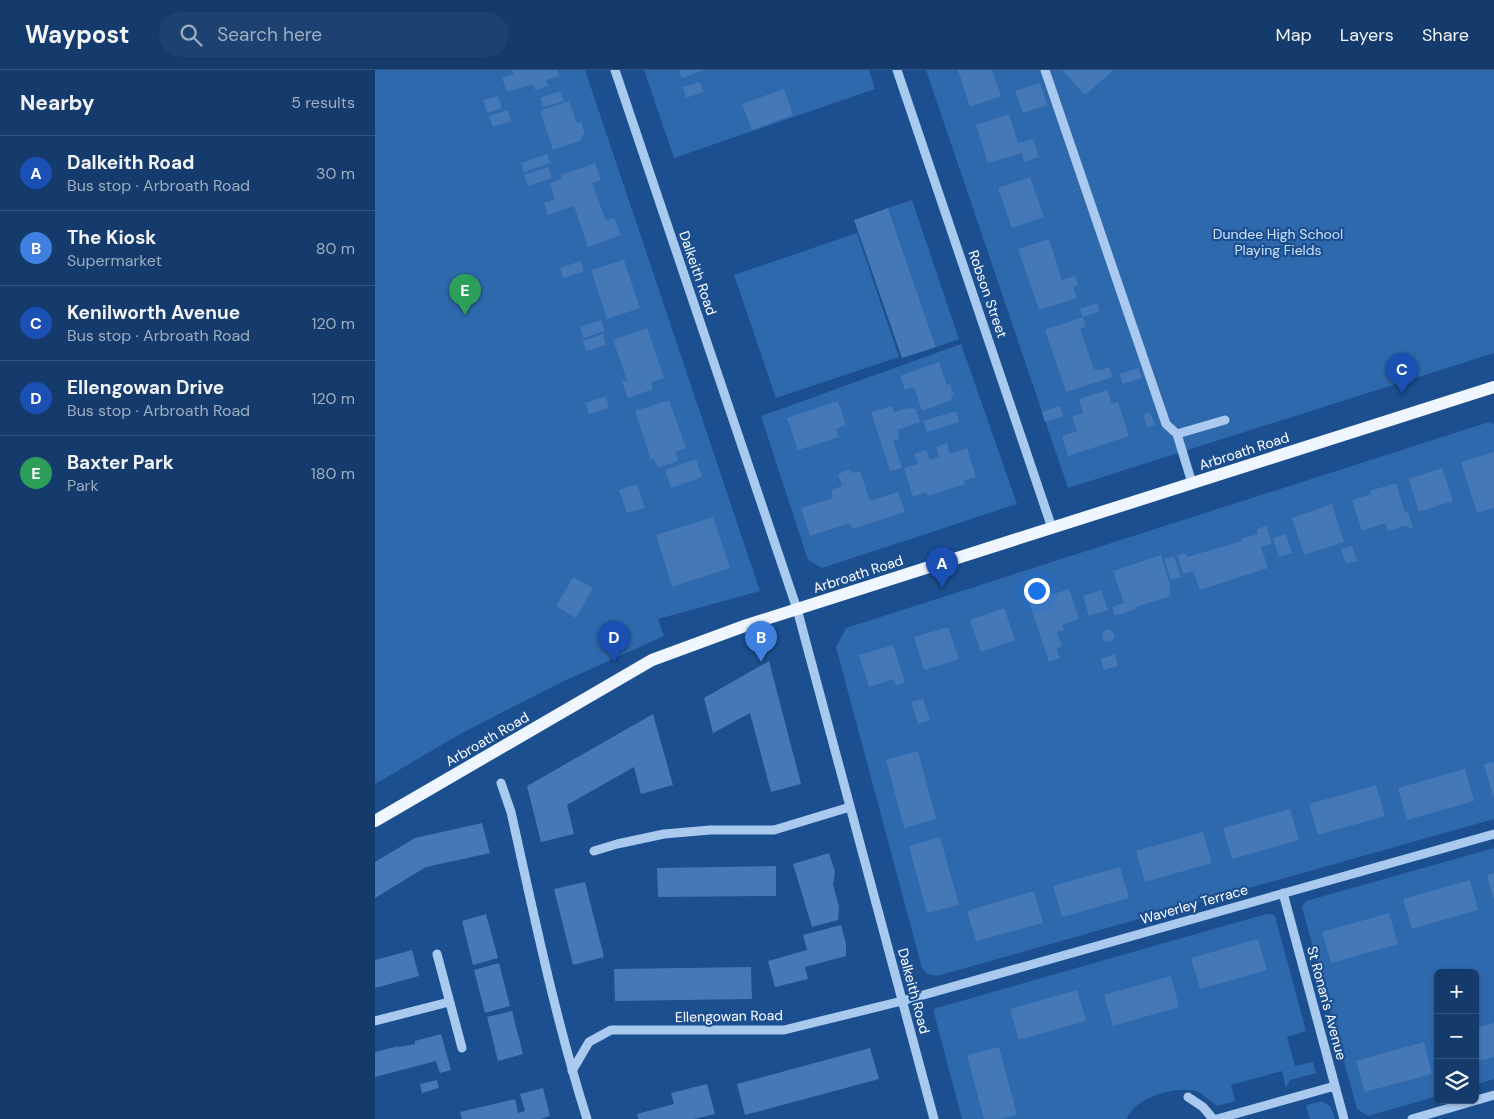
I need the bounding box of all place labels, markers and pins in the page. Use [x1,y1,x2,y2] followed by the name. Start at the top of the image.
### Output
[449,274,481,315] pin: E
[1386,353,1418,394] pin: C
[926,547,958,588] pin: A
[598,621,630,662] pin: D
[745,621,777,662] pin: B

